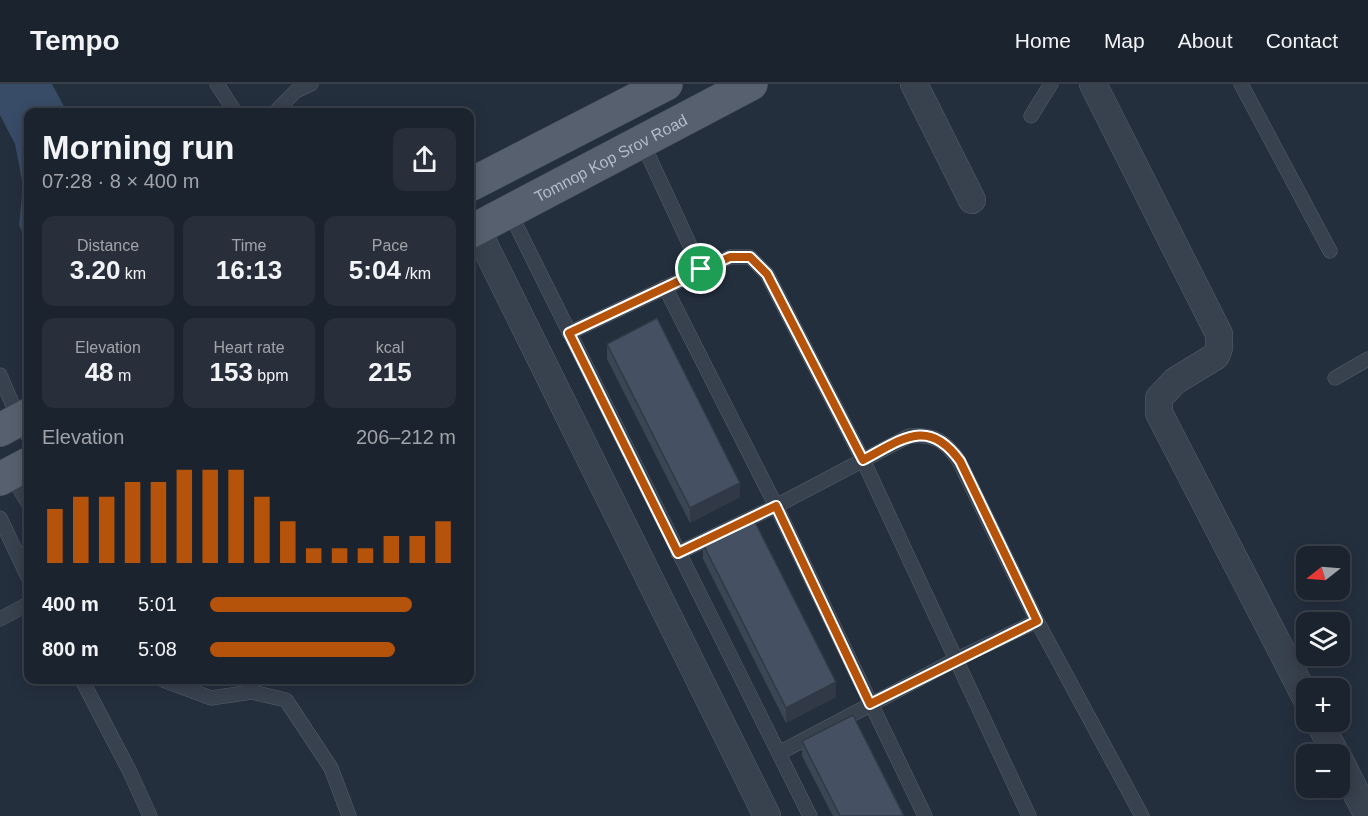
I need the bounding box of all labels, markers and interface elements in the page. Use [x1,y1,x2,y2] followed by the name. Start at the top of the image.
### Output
[30,25,120,56] text: Tempo
[1015,29,1071,52] text: Home
[1104,29,1145,52] text: Map
[1178,29,1233,52] text: About
[1266,29,1338,52] text: Contact
[532,111,690,205] street label: Tomnop Kop Srov Road
[393,128,456,191] button: share
[42,129,234,166] text: Morning run
[42,170,199,192] text: 07:28 · 8 × 400 m
[77,237,139,254] text: Distance
[232,237,266,254] text: Time
[372,237,408,254] text: Pace
[675,243,726,294] pin
[684,252,717,285] icon: arrive
[70,255,120,285] text: 3.20
[216,255,282,285] text: 16:13
[349,255,401,285] text: 5:04
[120,265,146,282] text: km
[401,265,431,282] text: /km
[75,339,141,356] text: Elevation
[213,339,285,356] text: Heart rate
[376,339,404,356] text: kcal
[85,357,114,387] text: 48
[210,357,253,387] text: 153
[368,357,412,387] text: 215
[114,367,131,384] text: m
[253,367,288,384] text: bpm
[42,426,124,448] text: Elevation
[356,426,456,448] text: 206–212 m
[1296,546,1350,600] north arrow
[1296,546,1350,798] map controls
[42,593,99,615] text: 400 m
[138,593,177,615] text: 5:01
[1296,612,1350,666] button: layers
[42,638,99,660] text: 800 m
[138,638,177,660] text: 5:08
[1296,678,1350,732] button: +
[1296,744,1350,798] button: −

